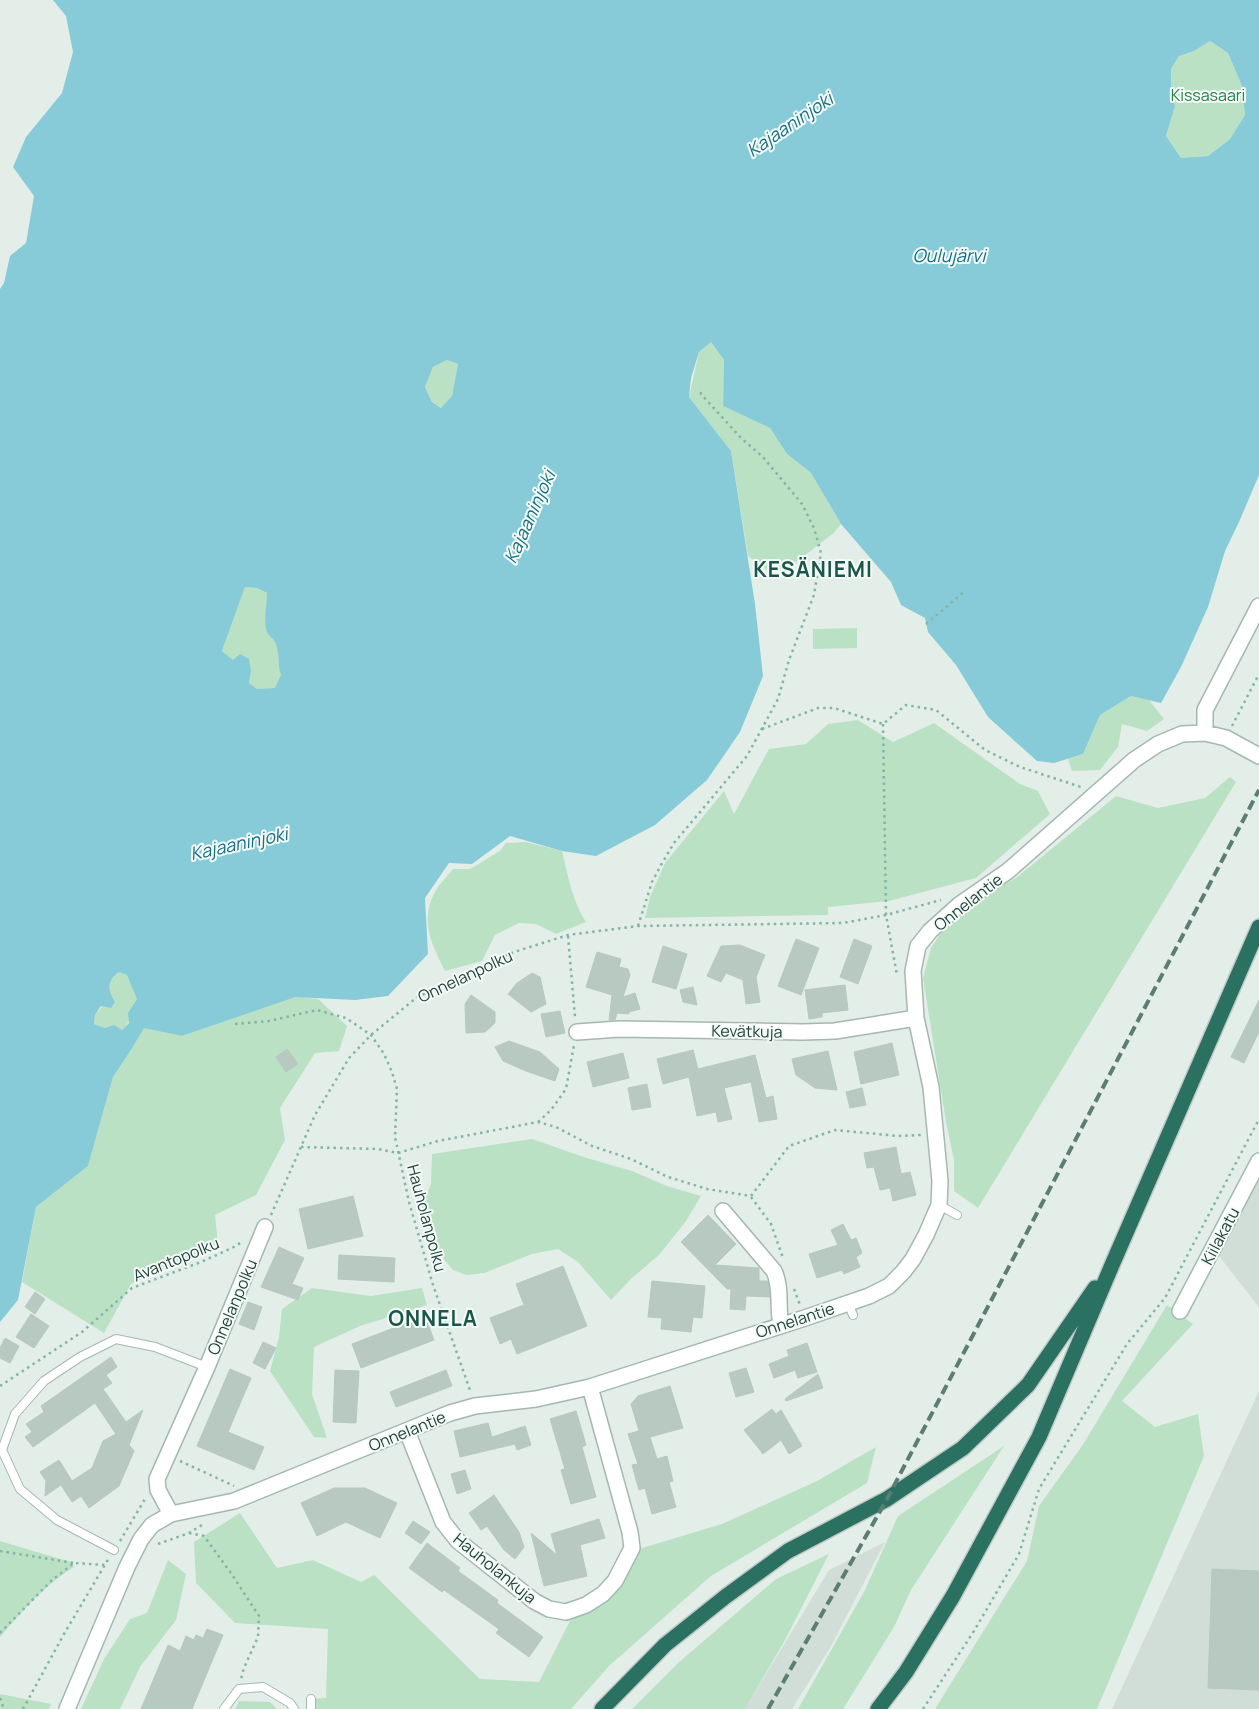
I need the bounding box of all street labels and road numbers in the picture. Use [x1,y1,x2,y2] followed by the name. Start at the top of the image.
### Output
[929,868,1007,936] street label: Onnelantie
[414,944,516,1008] street label: Onnelanpolku
[711,1019,783,1043] street label: Kevätkuja
[402,1162,452,1274] street label: Hauholanpolku
[1196,1203,1244,1269] street label: Kiilakatu
[130,1232,222,1286] street label: Avantopolku
[202,1256,262,1358] street label: Onnelanpolku
[753,1297,837,1343] street label: Onnelantie
[365,1406,449,1456] street label: Onnelantie
[449,1528,541,1608] street label: Hauholankuja

